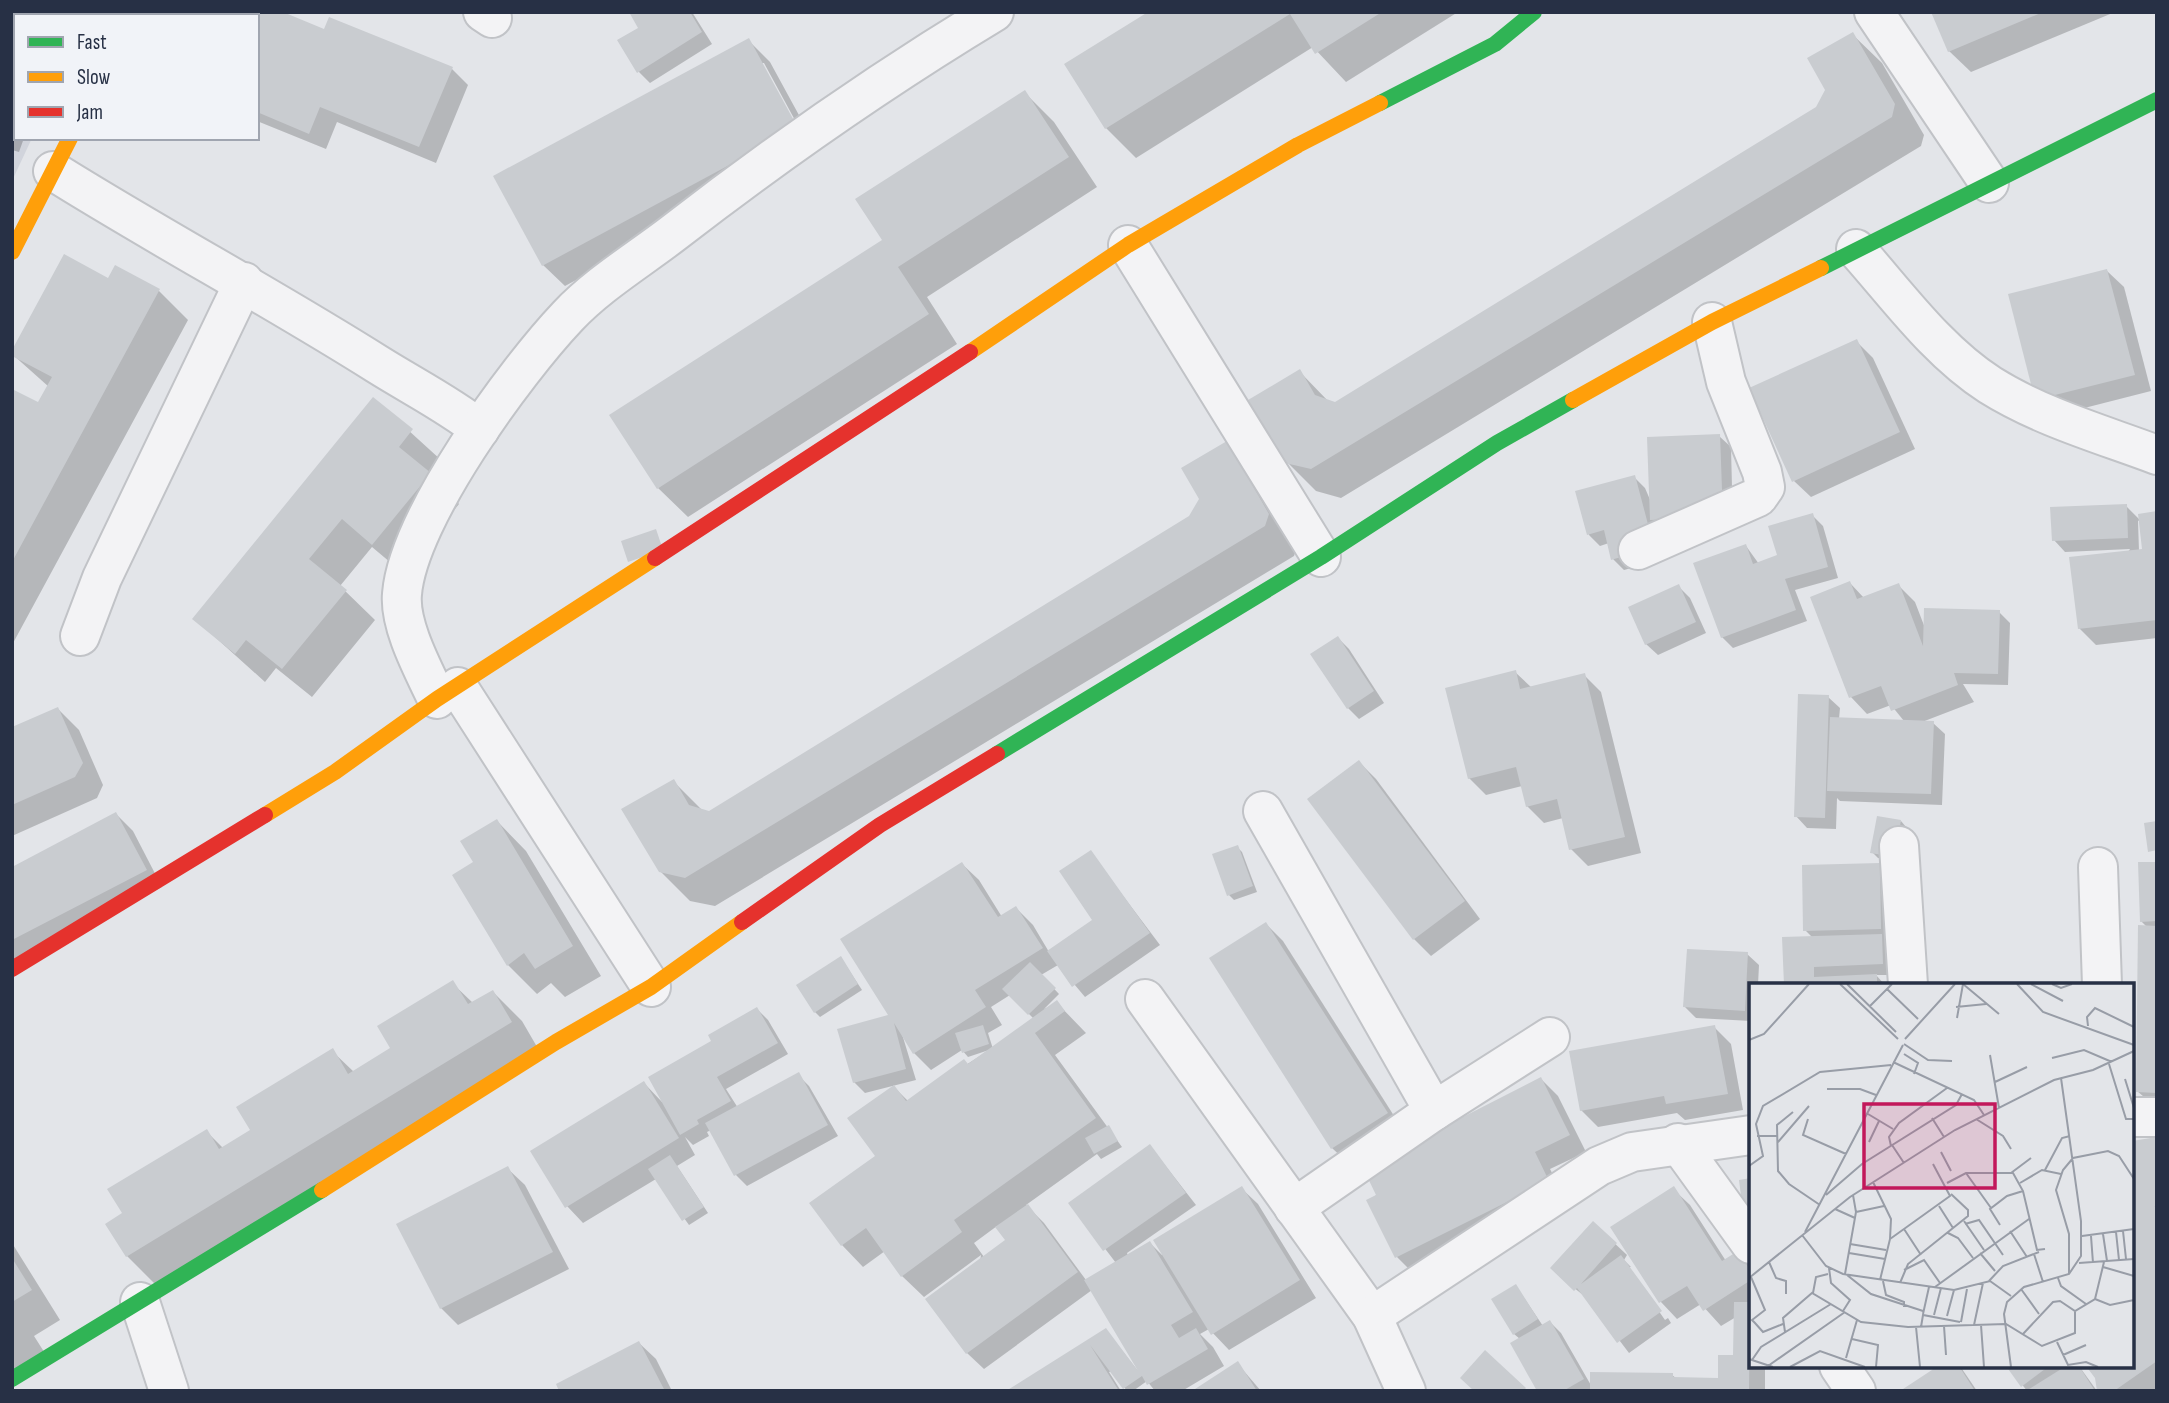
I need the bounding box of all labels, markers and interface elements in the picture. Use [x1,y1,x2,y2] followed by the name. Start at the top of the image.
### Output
[14,14,259,140] legend
[77,30,107,55] text: Fast
[77,65,111,90] text: Slow
[76,100,103,125] text: Jam
[1749,983,2134,1368] inset map

